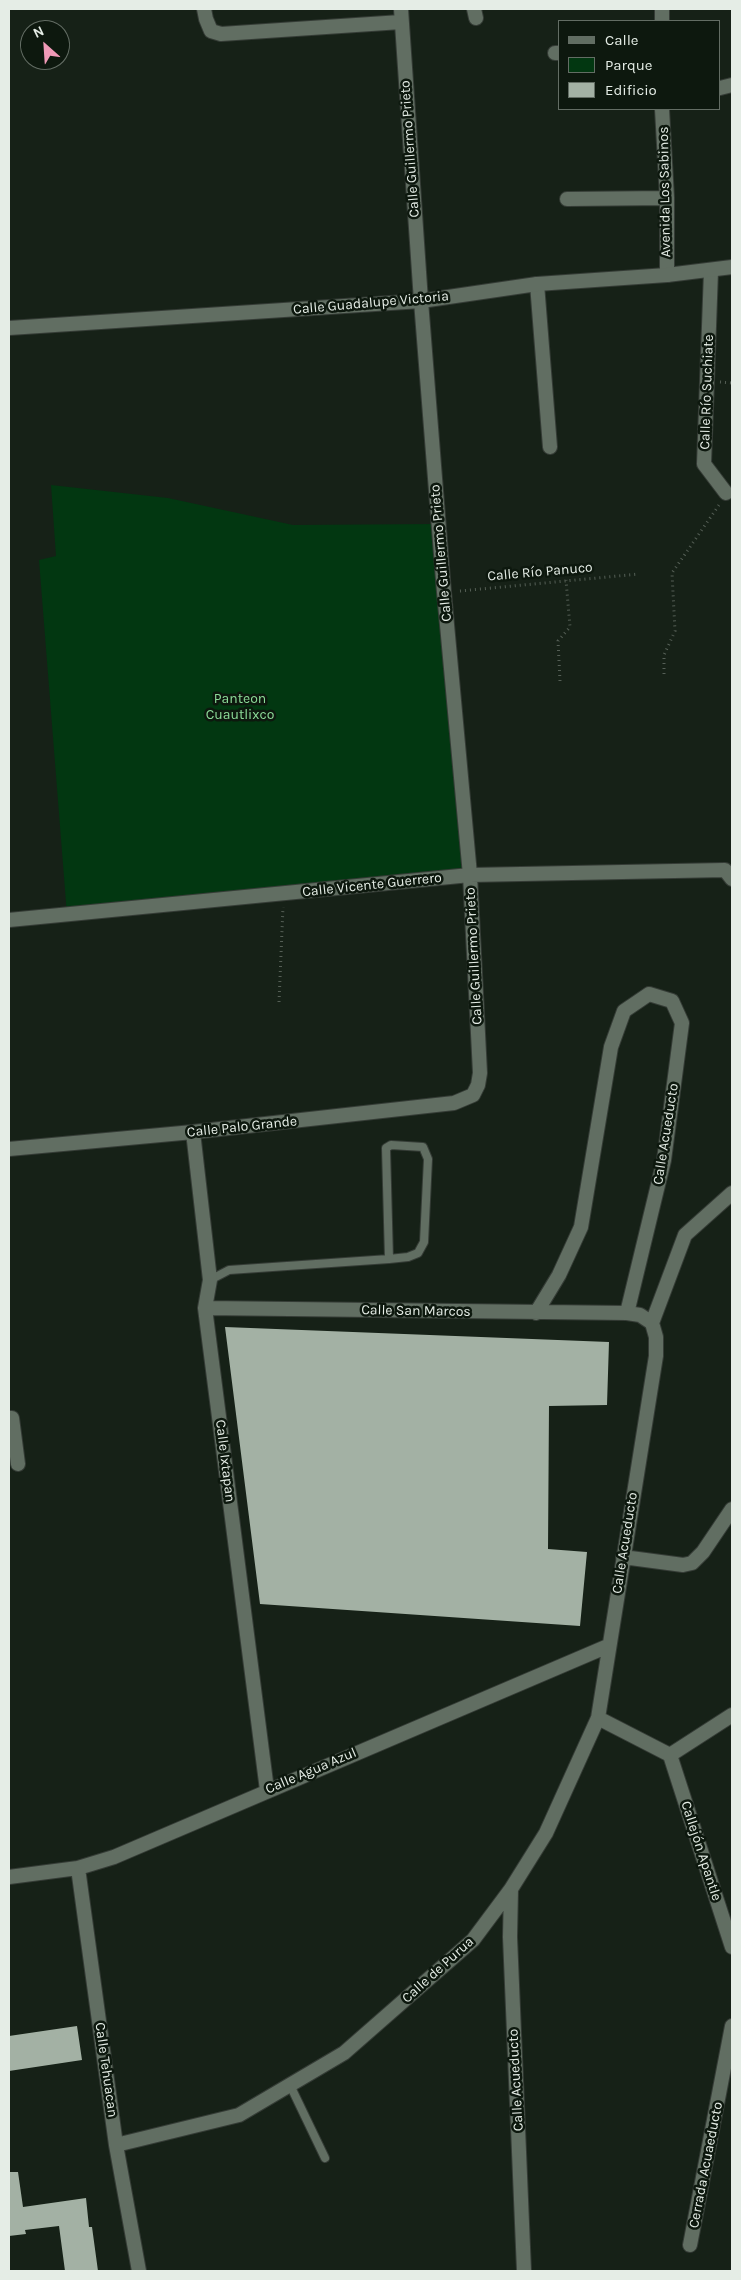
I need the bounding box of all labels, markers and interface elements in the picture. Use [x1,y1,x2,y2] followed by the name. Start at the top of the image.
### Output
[20,20,70,70] north arrow
[558,20,721,110] legend
[30,22,47,42] text: N
[605,31,639,49] text: Calle
[605,56,653,74] text: Parque
[397,80,423,218] street label: Calle Guillermo Prieto
[605,81,657,99] text: Edificio
[655,126,675,258] street label: Avenida Los Sabinos
[293,288,449,318] street label: Calle Guadalupe Victoria
[697,334,717,450] street label: Calle Río Suchiate
[427,484,455,622] street label: Calle Guillermo Prieto
[487,559,593,585] street label: Calle Río Panuco
[206,691,274,724] park label: Panteon Cuautlixco
[301,869,443,901] street label: Calle Vicente Guerrero
[462,887,486,1025] street label: Calle Guillermo Prieto
[650,1082,682,1186] street label: Calle Acueducto
[186,1113,298,1141] street label: Calle Palo Grande
[361,1302,471,1320] street label: Calle San Marcos
[212,1419,238,1503] street label: Calle Ixtapan
[609,1491,641,1595] street label: Calle Acueducto
[263,1744,359,1798] street label: Calle Agua Azul
[677,1799,725,1903] street label: Callejón Apantle
[399,1933,477,2007] street label: Calle de Purua
[91,2021,121,2119] street label: Calle Tehuacan
[505,2028,527,2132] street label: Calle Acueducto
[685,2100,727,2230] street label: Cerrada Acuaeducto

